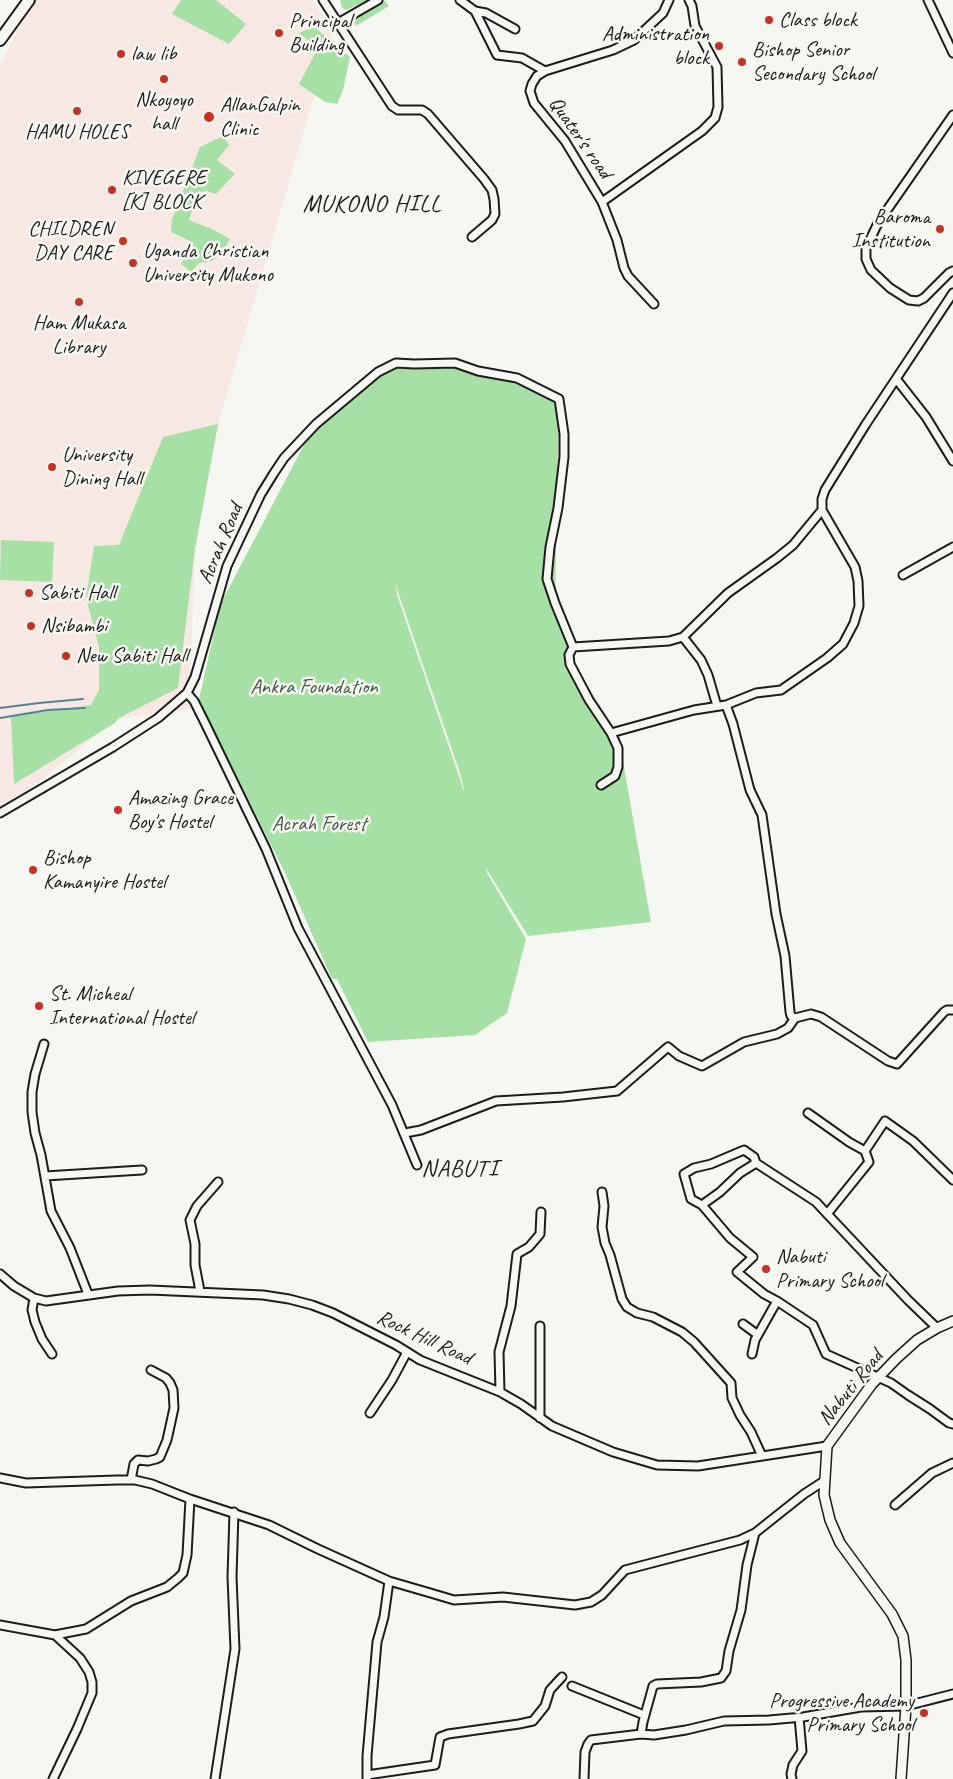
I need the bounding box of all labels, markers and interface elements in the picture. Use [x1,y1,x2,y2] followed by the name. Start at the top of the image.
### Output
[779,7,857,33] place label: Class block
[289,8,352,58] place label: Principal Building
[763,14,775,26] marker: Class block
[602,21,709,71] place label: Administration block
[273,27,285,39] marker: Principal Building
[752,37,875,87] place label: Bishop Senior Secondary School
[713,40,725,52] marker: Administration block
[131,41,176,67] place label: law lib
[115,48,127,60] marker: law lib
[736,56,748,68] marker: Bishop Senior Secondary School
[158,73,170,85] marker: Nkoyoyo hall
[135,87,193,137] place label: Nkoyoyo hall
[220,92,300,142] place label: AllanGalpin Clinic
[543,92,617,184] street label: Quater's road
[71,105,83,117] marker: HAMU HOLES
[202,110,216,124] marker: AllanGalpin Clinic
[25,119,129,145] place label: HAMU HOLES
[122,165,206,215] place label: KIVEGERE [K] BLOCK
[106,184,118,196] marker: KIVEGERE [K] BLOCK
[302,191,442,219] district label: MUKONO HILL
[852,204,930,254] place label: Baroma Institution
[28,216,113,266] place label: CHILDREN DAY CARE
[934,223,946,235] marker: Baroma Institution
[117,235,129,247] marker: CHILDREN DAY CARE
[143,238,273,288] place label: Uganda Christian University Mukono
[127,257,139,269] marker: Uganda Christian University Mukono
[73,296,85,308] marker: Ham Mukasa Library
[33,310,125,360] place label: Ham Mukasa Library
[62,442,142,492] place label: University Dining Hall
[46,461,58,473] marker: University Dining Hall
[193,500,249,588] street label: Acrah Road
[39,580,115,606] place label: Sabiti Hall
[23,587,35,599] marker: Sabiti Hall
[41,613,107,639] place label: Nsibambi
[25,620,37,632] marker: Nsibambi
[76,643,188,669] place label: New Sabiti Hall
[60,650,72,662] marker: New Sabiti Hall
[250,674,378,700] park label: Ankra Foundation
[128,785,233,835] place label: Amazing Grace Boy's Hostel
[112,804,124,816] marker: Amazing Grace Boy's Hostel
[272,811,366,837] park label: Acrah Forest
[43,845,166,895] place label: Bishop Kamanyire Hostel
[27,864,39,876] marker: Bishop Kamanyire Hostel
[49,981,194,1031] place label: St. Micheal International Hostel
[33,1000,45,1012] marker: St. Micheal International Hostel
[421,1156,499,1184] district label: NABUTI
[776,1244,884,1294] place label: Nabuti Primary School
[760,1263,772,1275] marker: Nabuti Primary School
[372,1305,476,1371] street label: Rock Hill Road
[813,1345,889,1431] street label: Nabuti Road
[769,1688,914,1738] place label: Progressive Academy Primary School
[918,1707,930,1719] marker: Progressive Academy Primary School

